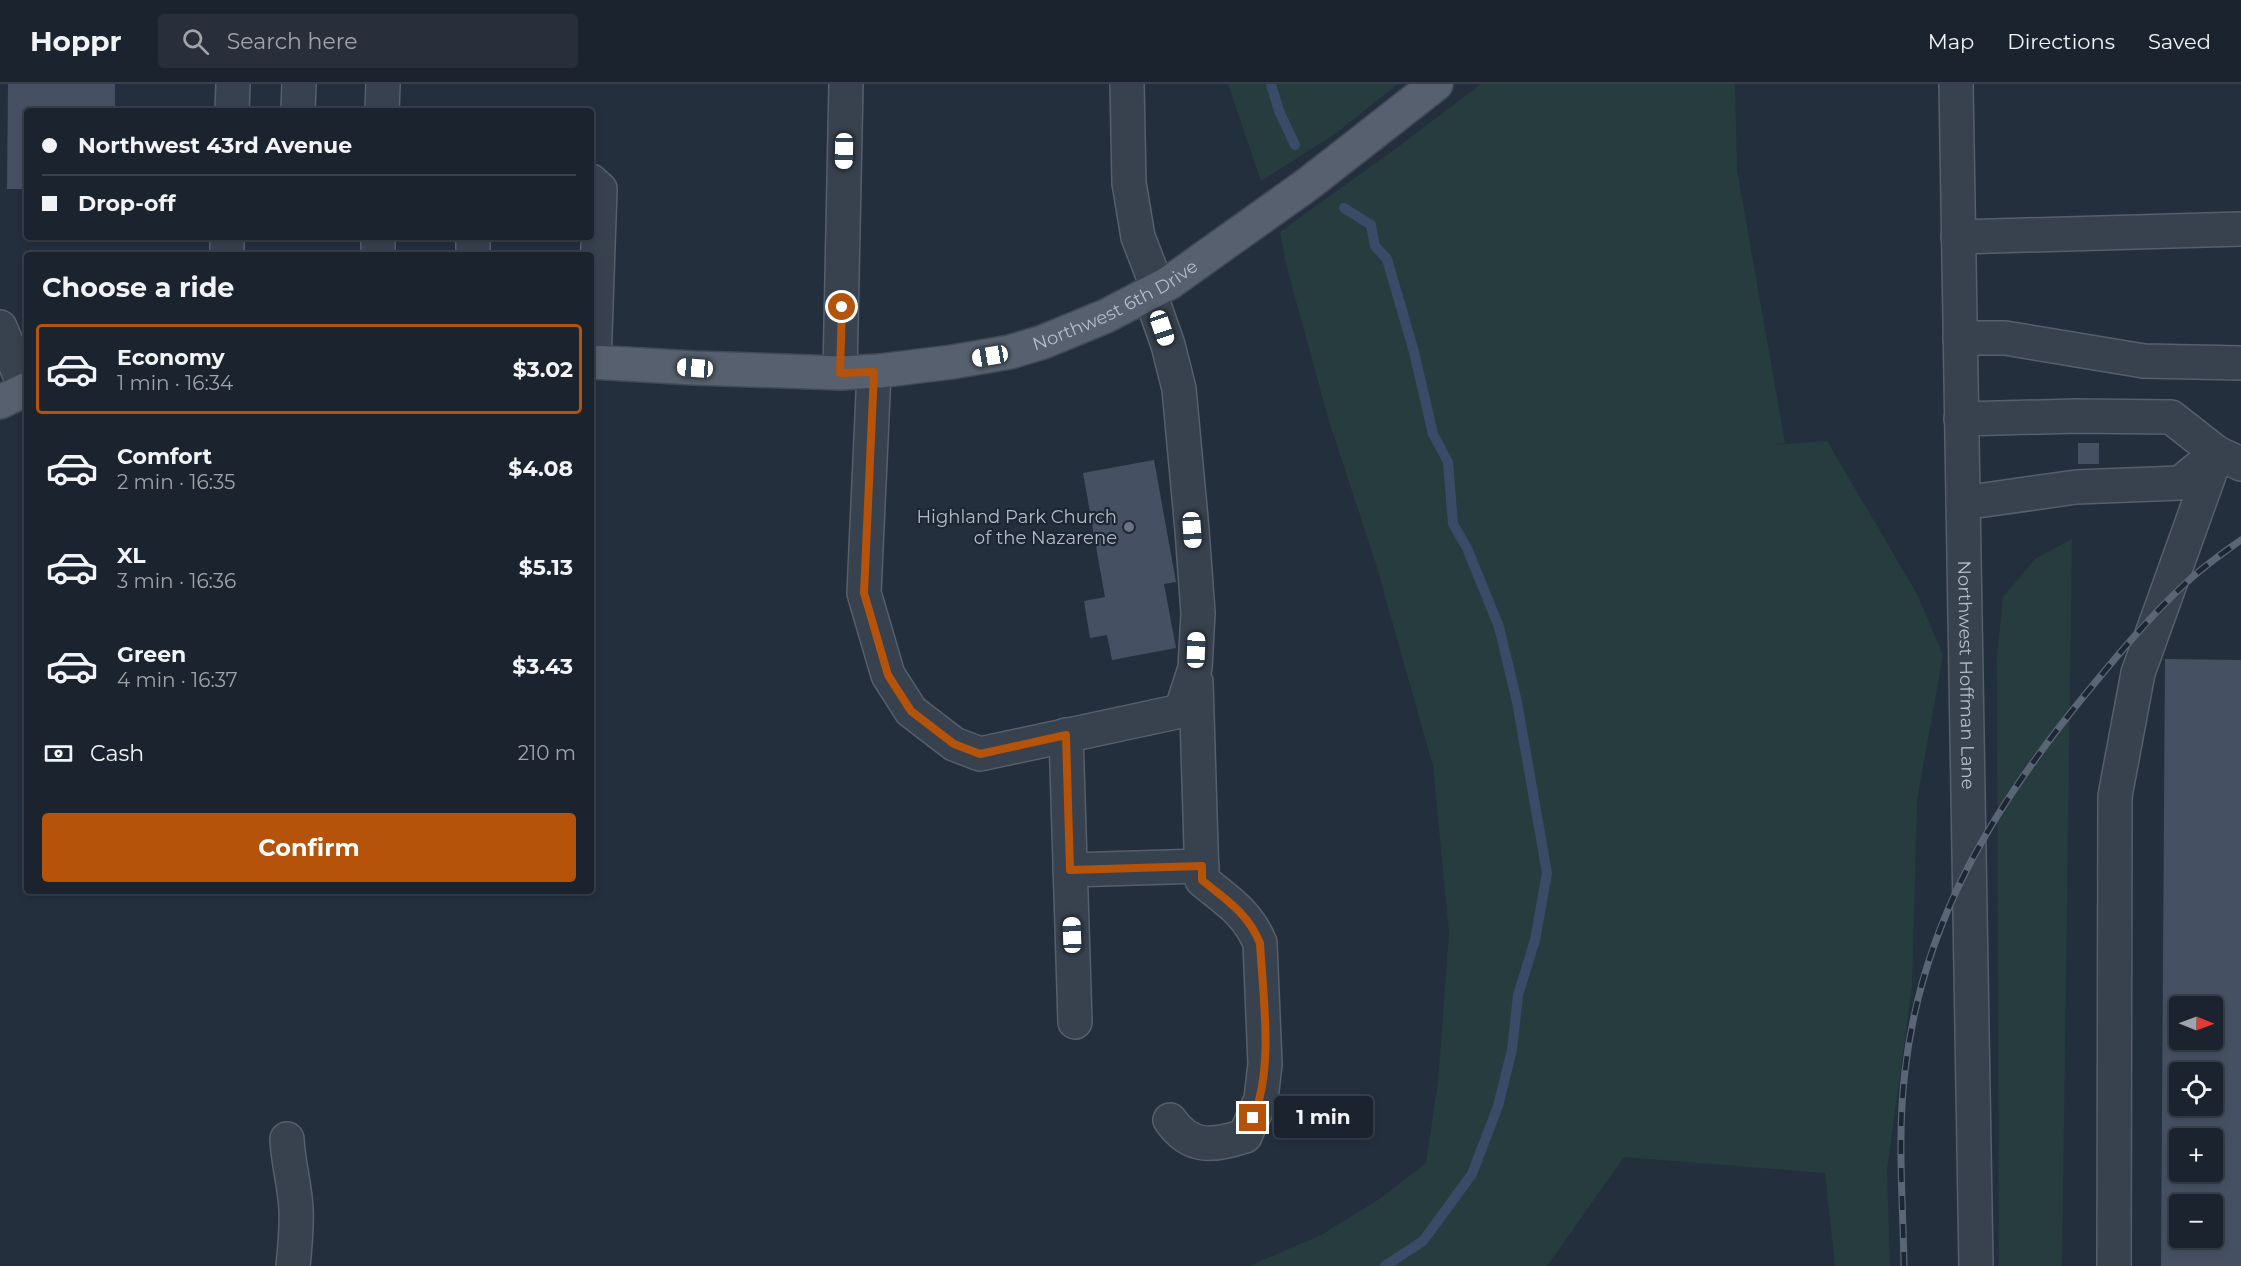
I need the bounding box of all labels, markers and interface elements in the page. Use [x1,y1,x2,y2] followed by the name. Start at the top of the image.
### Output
[158,14,578,68] search box
[30,24,122,58] text: Hoppr
[179,25,212,58] icon: search
[227,28,358,55] text: Search here
[1928,29,1974,54] text: Map
[2007,29,2115,54] text: Directions
[2148,29,2211,54] text: Saved
[78,132,352,159] text: Northwest 43rd Avenue
[835,133,853,169] car
[78,190,176,217] text: Drop-off
[1030,255,1202,356] street label: Northwest 6th Drive
[42,271,234,304] text: Choose a ride
[828,293,855,320] route start
[1148,308,1176,348] car
[45,342,99,396] icon: car
[117,344,225,371] text: Economy
[971,344,1009,368] car
[513,356,573,383] text: $3.02
[676,358,714,378] car
[117,371,233,395] text: 1 min · 16:34
[45,441,99,495] icon: car
[117,443,212,470] text: Comfort
[508,455,573,482] text: $4.08
[117,470,235,494] text: 2 min · 16:35
[916,506,1117,549] place label: Highland Park Church of the Nazarene
[1182,511,1202,549] car
[1122,520,1136,534] marker: Highland Park Church of the Nazarene
[45,540,99,594] icon: car
[117,542,146,569] text: XL
[519,554,573,581] text: $5.13
[1953,560,1979,790] street label: Northwest Hoffman Lane
[117,569,236,593] text: 3 min · 16:36
[1186,632,1206,668] car
[45,639,99,693] icon: car
[117,641,186,668] text: Green
[512,653,573,680] text: $3.43
[117,668,238,692] text: 4 min · 16:37
[42,737,75,770] icon: cash
[90,740,144,767] text: Cash
[518,741,576,765] text: 210 m
[42,813,576,882] button: Confirm
[1062,917,1082,953] car
[2169,996,2223,1050] north arrow
[2169,996,2223,1248] map controls
[2169,1062,2223,1116] button: locate
[1274,1097,1373,1139] callout: 1 min
[1239,1104,1266,1131] route end
[1296,1105,1351,1129] text: 1 min
[2169,1128,2223,1182] button: +
[2169,1194,2223,1248] button: −

